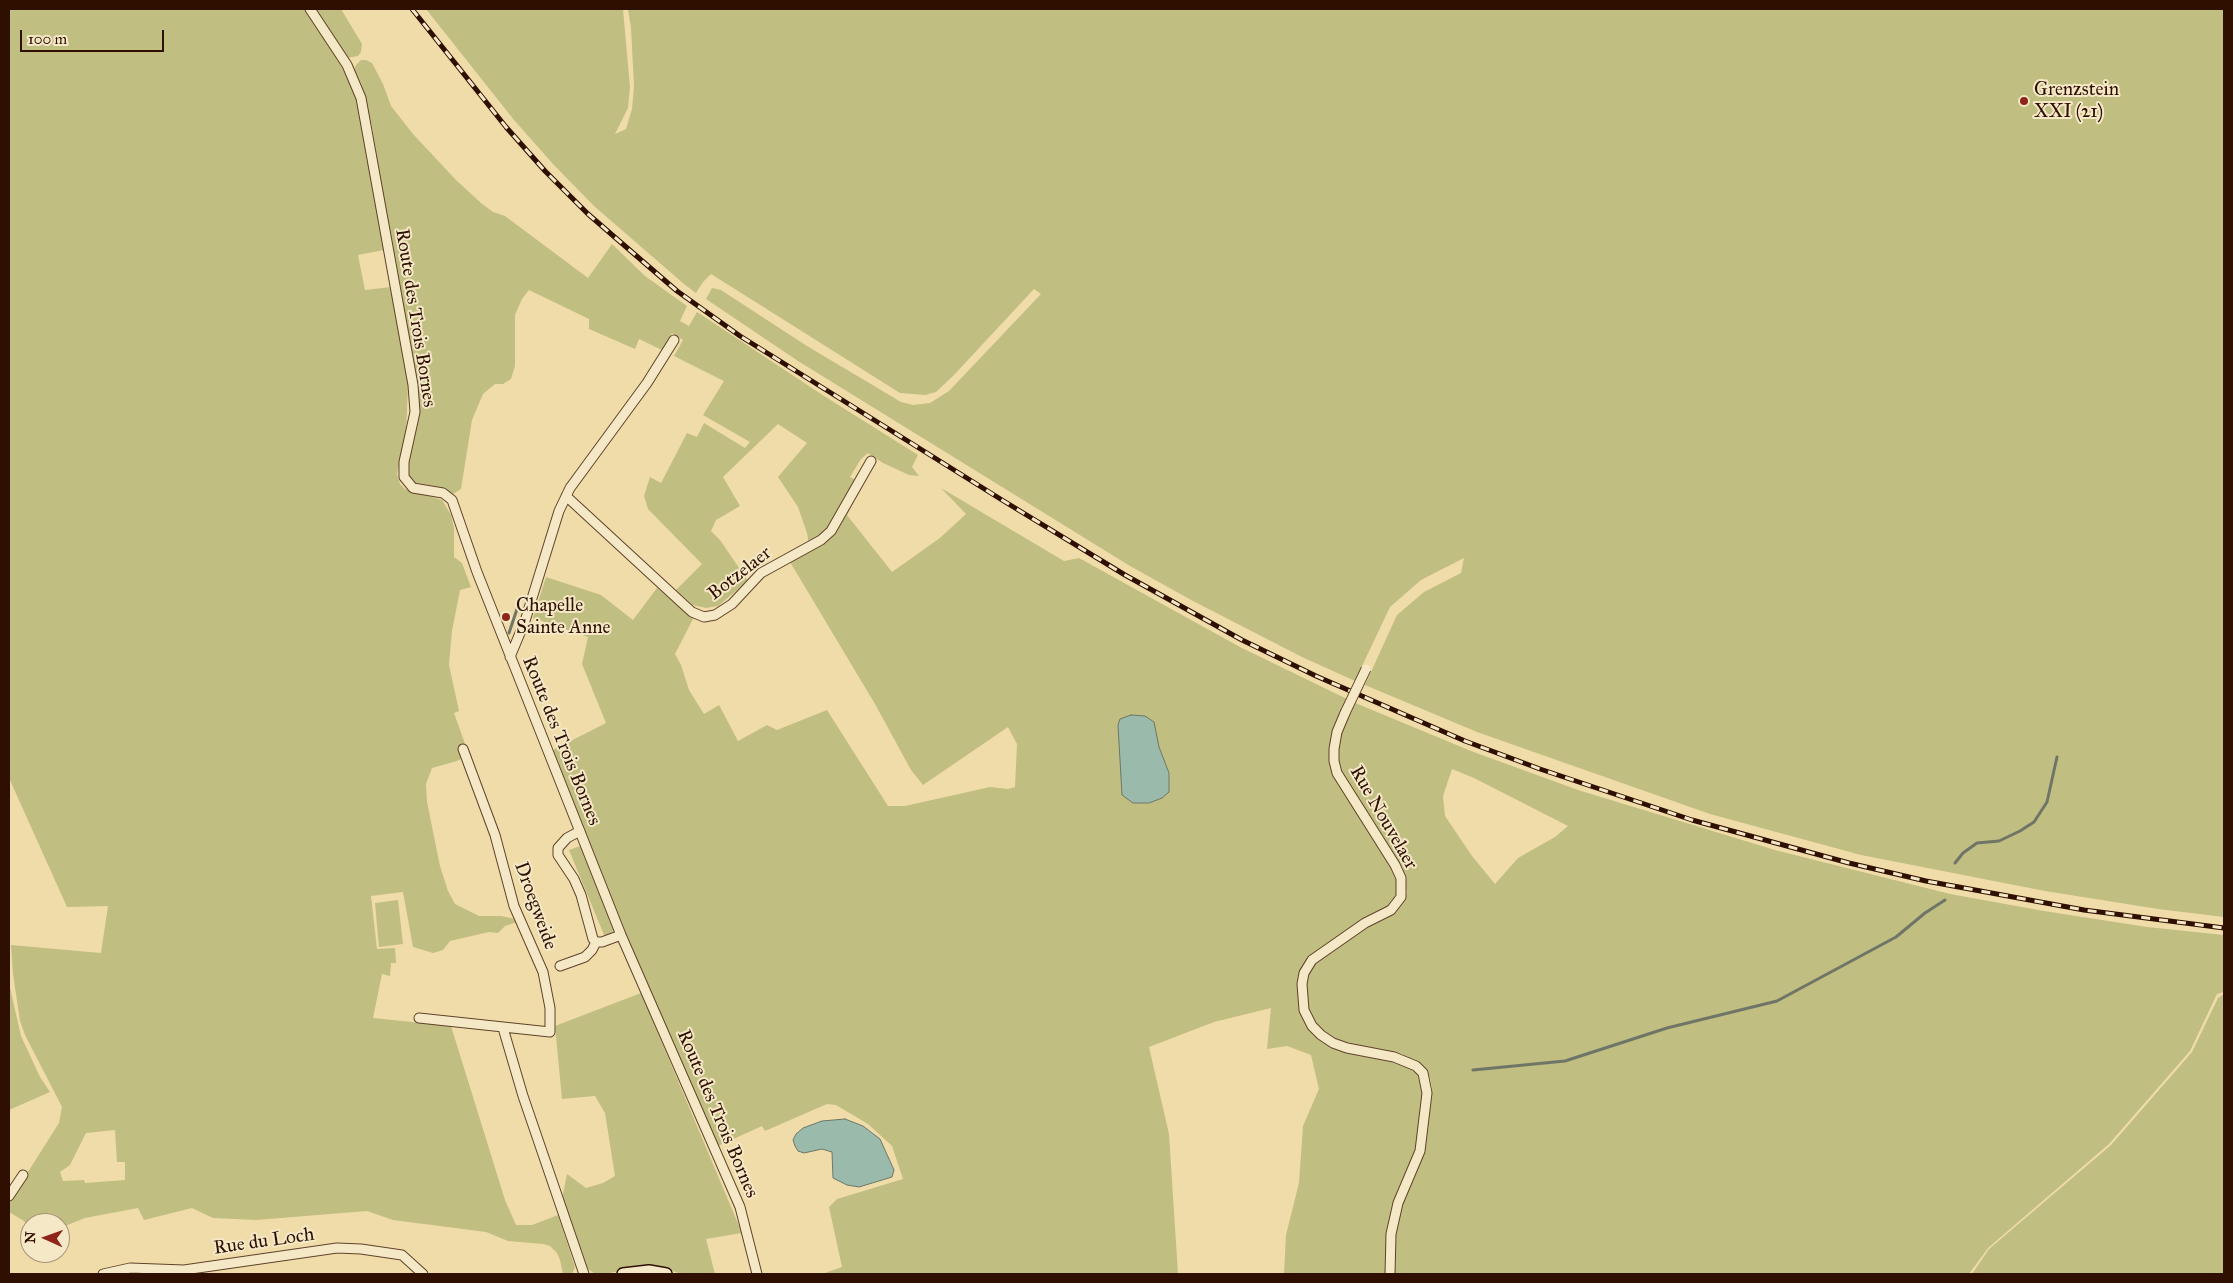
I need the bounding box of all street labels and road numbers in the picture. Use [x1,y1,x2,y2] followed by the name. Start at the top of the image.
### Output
[390,227,440,409] street label: Route des Trois Bornes
[704,542,776,606] street label: Botzelaer
[517,653,605,829] street label: Route des Trois Bornes
[1344,762,1422,874] street label: Rue Nouvelaer
[509,859,561,953] street label: Droegweide
[671,1027,763,1201] street label: Route des Trois Bornes
[212,1224,316,1260] street label: Rue du Loch

